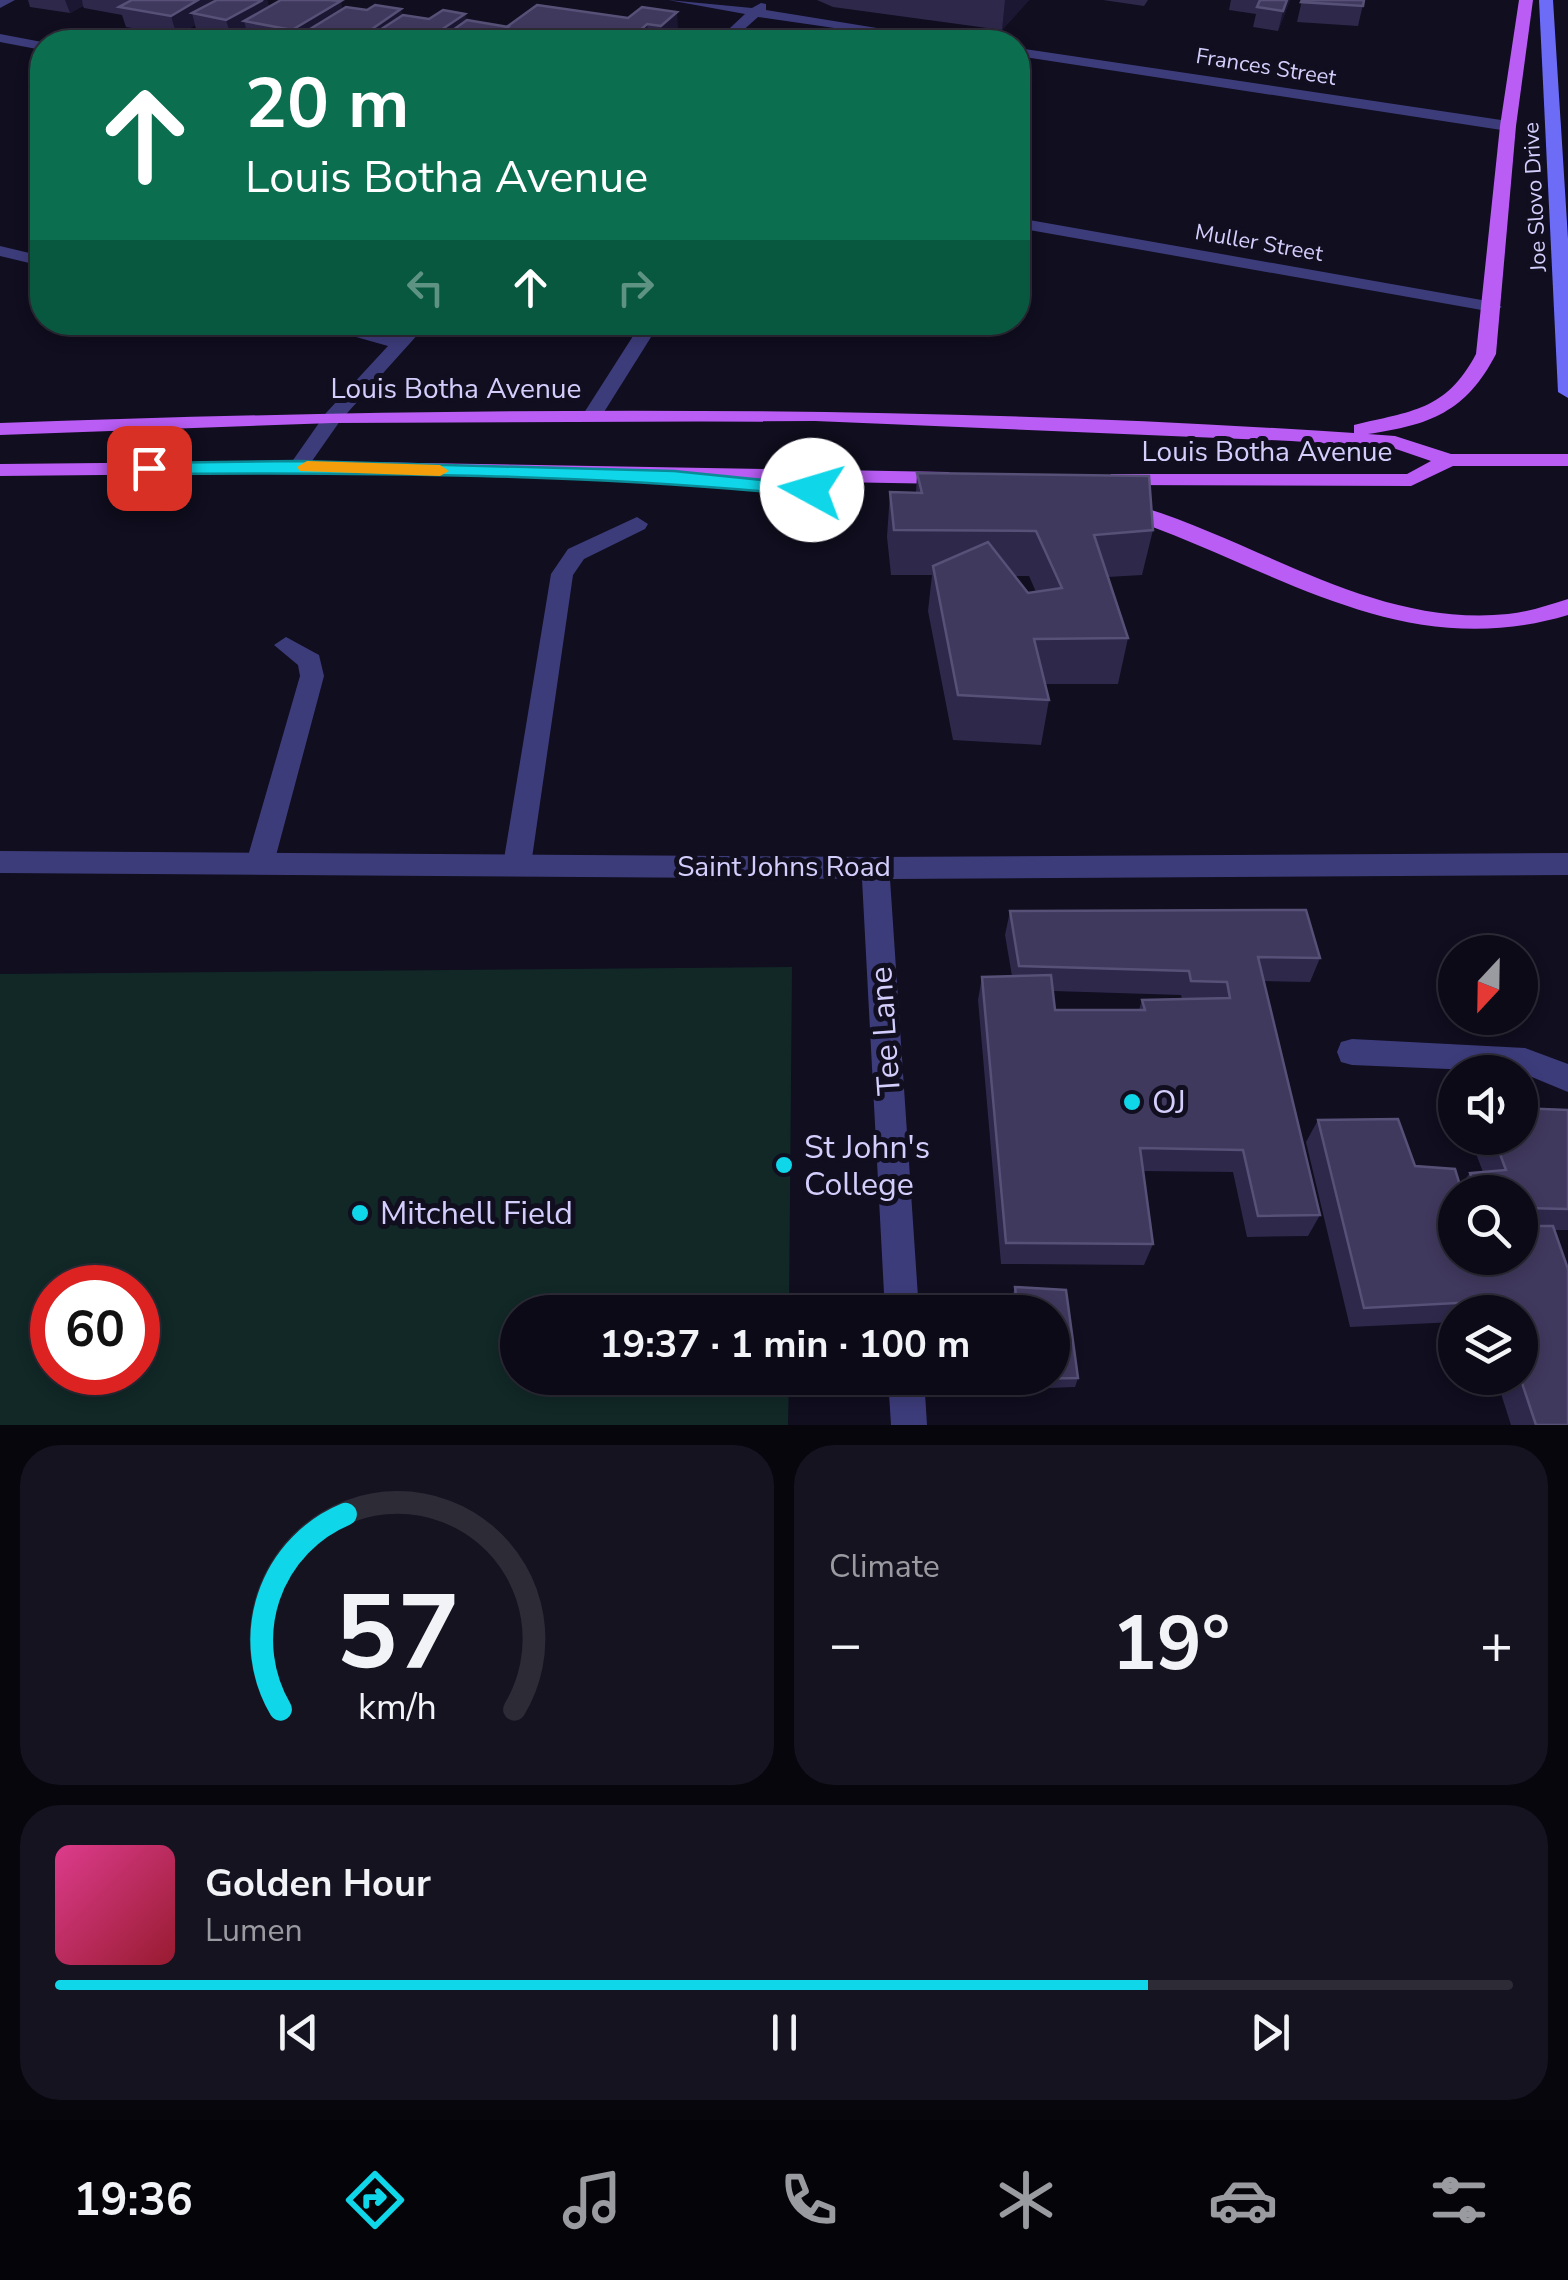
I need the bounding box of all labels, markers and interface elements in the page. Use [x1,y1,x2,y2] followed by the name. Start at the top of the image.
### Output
[1194,41,1339,93] street label: Frances Street
[245,56,409,152] text: 20 m
[80,70,210,200] icon: ahead
[1516,121,1554,274] street label: Joe Slovo Drive
[245,147,648,208] text: Louis Botha Avenue
[1193,217,1326,269] street label: Muller Street
[398,260,453,315] icon: left
[503,260,558,315] icon: ahead
[608,260,663,315] icon: right
[331,370,581,408] street label: Louis Botha Avenue
[107,426,192,511] pin
[1142,433,1392,471] street label: Louis Botha Avenue
[760,438,864,542] position arrow
[122,441,177,496] icon: arrive
[677,848,891,886] street label: Saint Johns Road
[1438,935,1538,1035] north arrow
[1438,935,1538,1395] map controls
[859,965,911,1097] street label: Tee Lane
[1438,1055,1538,1155] button: sound
[1152,1081,1186,1124] place label: OJ
[1121,1091,1143,1113] marker: OJ
[804,1126,930,1206] place label: St John's College
[773,1154,795,1176] marker: St John's College
[1438,1175,1538,1275] button: search
[380,1192,573,1235] place label: Mitchell Field
[349,1202,371,1224] marker: Mitchell Field
[30,1265,160,1395] speed limit sign: 60
[1438,1295,1538,1395] button: layers
[600,1319,970,1370] text: 19:37 · 1 min · 100 m
[829,1545,940,1588] text: Climate
[335,1562,459,1704] text: 57
[1112,1593,1230,1695] text: 19°
[829,1607,862,1682] text: −
[1480,1607,1513,1682] text: +
[358,1683,436,1732] text: km/h
[205,1858,431,1909] text: Golden Hour
[205,1909,303,1952] text: Lumen
[271,2005,326,2060] icon: previous
[757,2005,812,2060] icon: pause
[1243,2005,1298,2060] icon: next
[340,2165,410,2235] icon: directions
[557,2165,627,2235] icon: music
[774,2165,844,2235] icon: phone
[991,2165,1061,2235] icon: climate
[1208,2165,1278,2235] icon: car
[1424,2165,1494,2235] icon: filters
[73,2170,193,2231] text: 19:36

